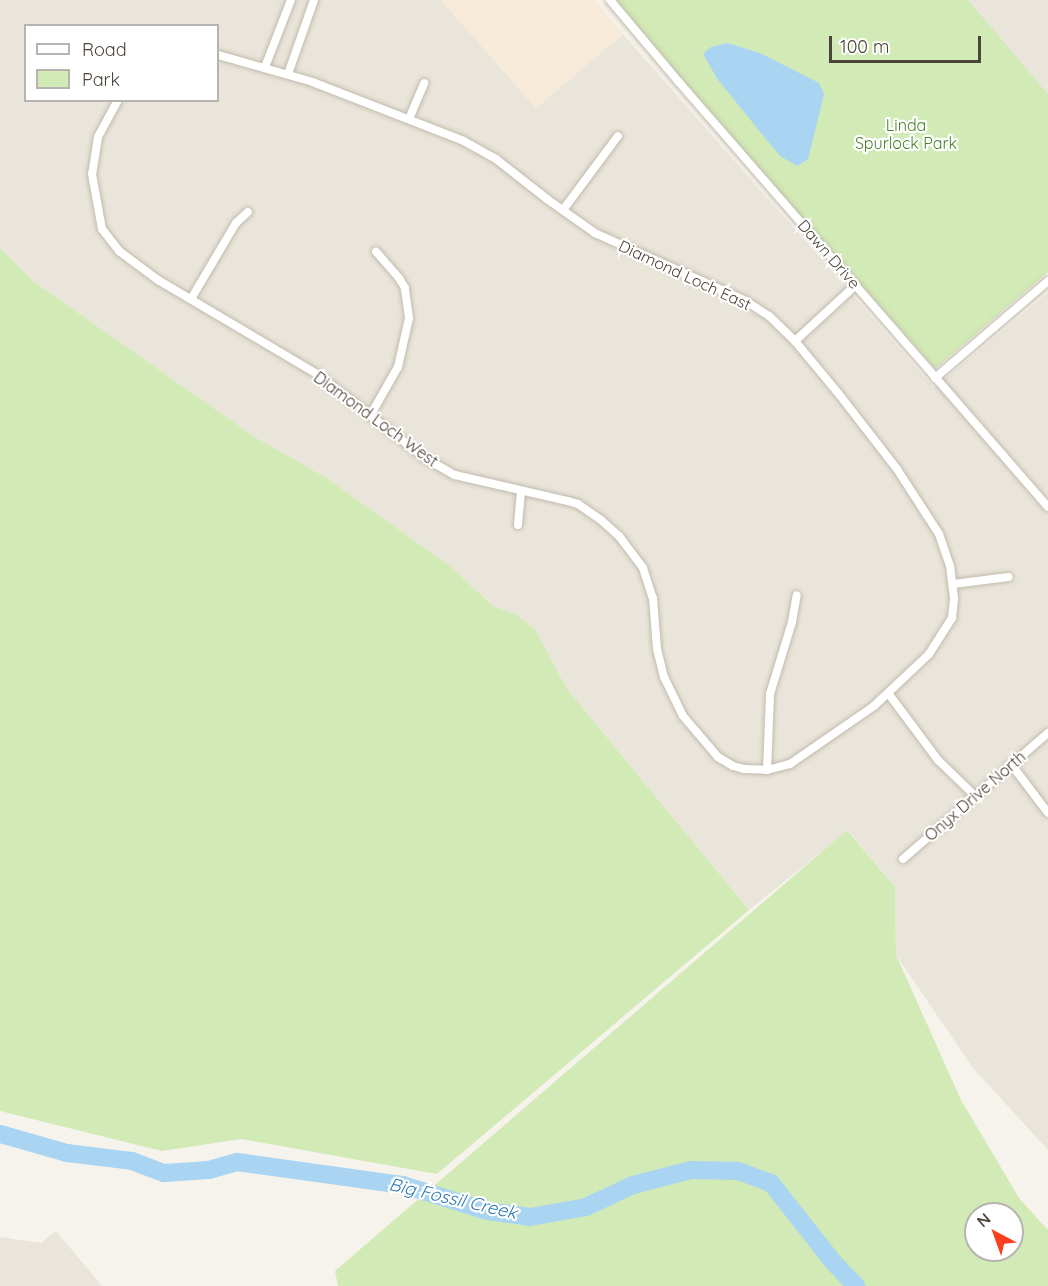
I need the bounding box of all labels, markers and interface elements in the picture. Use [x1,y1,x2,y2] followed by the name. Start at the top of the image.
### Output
[24,24,219,102] legend
[832,24,984,62] scale bar
[840,35,889,58] text: 100 m
[82,38,127,61] text: Road
[82,68,120,91] text: Park
[855,115,957,153] park label: Linda Spurlock Park
[794,216,864,292] street label: Dawn Drive
[616,236,754,314] street label: Diamond Loch East
[310,367,442,471] street label: Diamond Loch West
[921,747,1029,845] street label: Onyx Drive North
[387,1174,519,1224] water label: Big Fossil Creek
[964,1202,1024,1262] north arrow
[972,1209,994,1231] text: N

